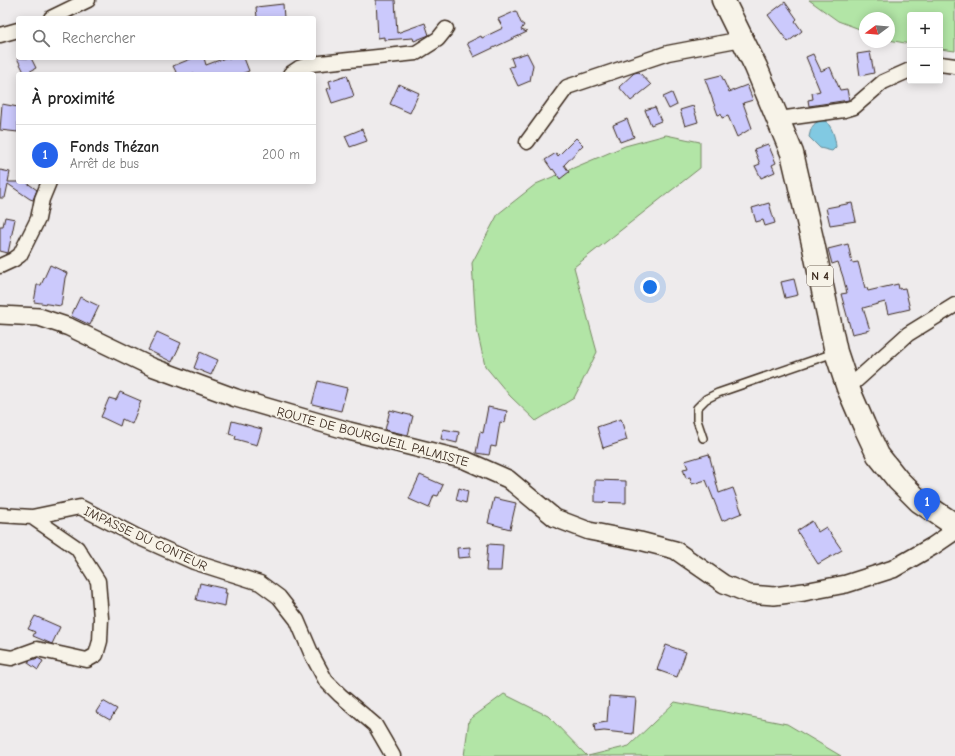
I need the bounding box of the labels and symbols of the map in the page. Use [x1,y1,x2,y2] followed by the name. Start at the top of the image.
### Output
[859,12,895,48] north arrow
[807,266,833,286] road number: N 4
[640,277,660,297] your location
[275,404,471,469] street label: ROUTE DE BOURGUEIL PALMISTE
[914,488,940,521] pin: 1
[82,503,210,574] street label: IMPASSE DU CONTEUR

